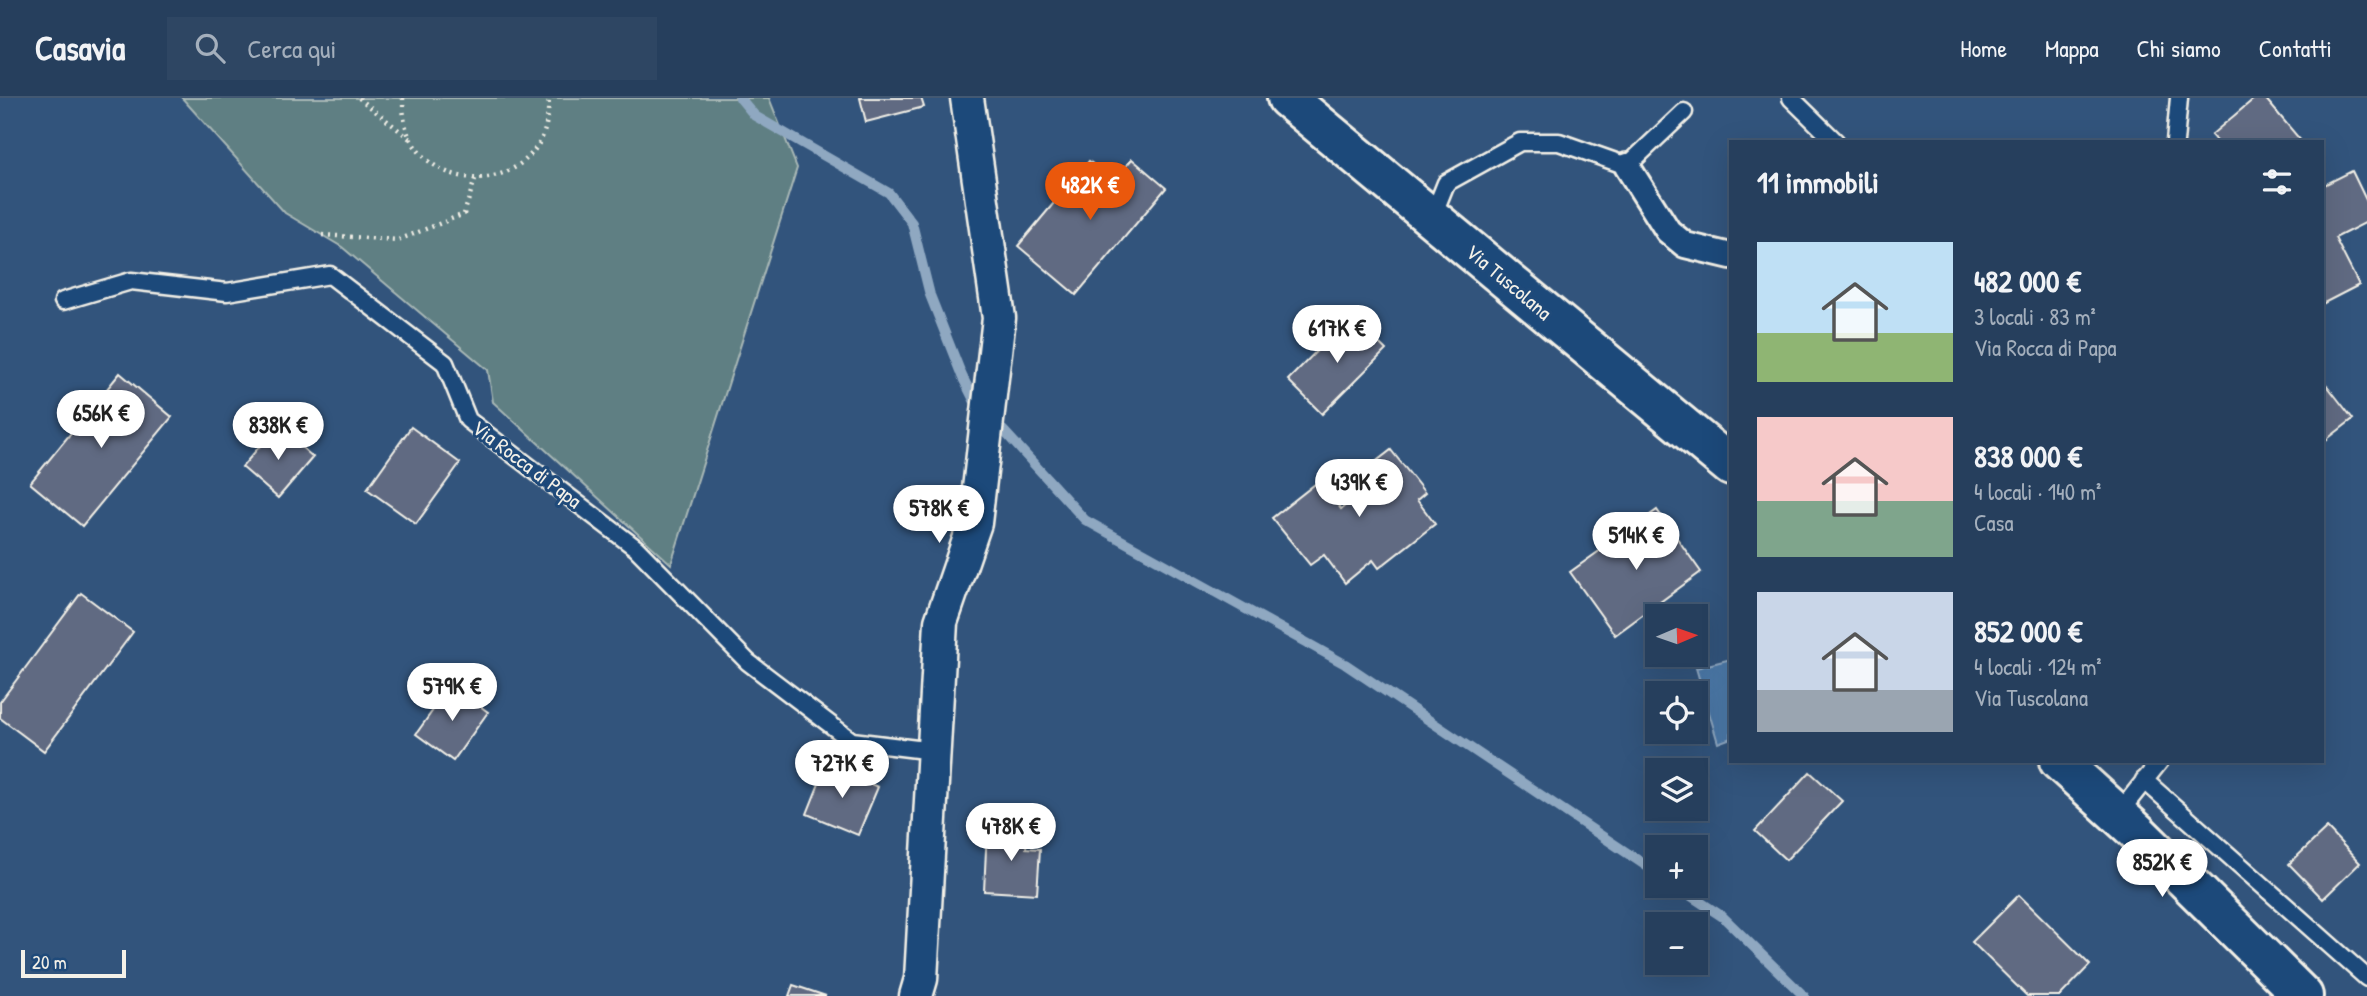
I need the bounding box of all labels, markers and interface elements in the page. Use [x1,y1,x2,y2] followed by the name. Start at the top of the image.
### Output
[167,17,657,80] search box
[35,26,125,70] text: Casavia
[191,29,229,67] icon: search
[247,31,336,66] text: Cerca qui
[1960,32,2007,64] text: Home
[2045,32,2099,64] text: Mappa
[2137,32,2221,64] text: Chi siamo
[2259,32,2332,64] text: Contatti
[1033,162,1147,222] pin: 482K €
[1757,162,1879,202] text: 11 immobili
[2258,163,2296,201] icon: filters
[1061,169,1119,200] text: 482K €
[1460,237,1558,327] street label: Via Tuscolana
[1974,261,2081,301] text: 482 000 €
[1813,270,1897,354] icon: home
[1974,301,2096,332] text: 3 locali · 83 m²
[1280,306,1394,365] pin: 617K €
[1308,312,1366,343] text: 617K €
[1974,332,2117,363] text: Via Rocca di Papa
[44,390,158,450] pin: 656K €
[73,397,129,428] text: 656K €
[221,402,335,462] pin: 838K €
[249,409,307,440] text: 838K €
[466,413,588,515] street label: Via Rocca di Papa
[1974,436,2082,476] text: 838 000 €
[1813,445,1897,529] icon: home
[1302,460,1416,519] pin: 439K €
[1331,466,1387,497] text: 439K €
[1974,476,2101,507] text: 4 locali · 140 m²
[882,486,996,545] pin: 578K €
[909,492,969,523] text: 578K €
[1974,507,2014,538] text: Casa
[1579,512,1693,572] pin: 514K €
[1608,519,1664,550] text: 514K €
[1645,604,1708,667] north arrow
[1645,604,1708,975] map controls
[1974,611,2082,651] text: 852 000 €
[1813,620,1897,704] icon: home
[1974,651,2102,682] text: 4 locali · 124 m²
[395,664,509,723] pin: 579K €
[423,670,481,701] text: 579K €
[1645,681,1708,744] button: locate
[1974,682,2088,713] text: Via Tuscolana
[785,740,899,800] pin: 727K €
[811,747,873,778] text: 727K €
[1645,758,1708,821] button: layers
[954,804,1068,863] pin: 478K €
[982,810,1040,841] text: 478K €
[1645,835,1708,898] button: +
[2105,840,2219,899] pin: 852K €
[2133,846,2191,877] text: 852K €
[1645,912,1708,975] button: −
[21,947,126,979] scale bar
[32,949,67,975] text: 20 m

